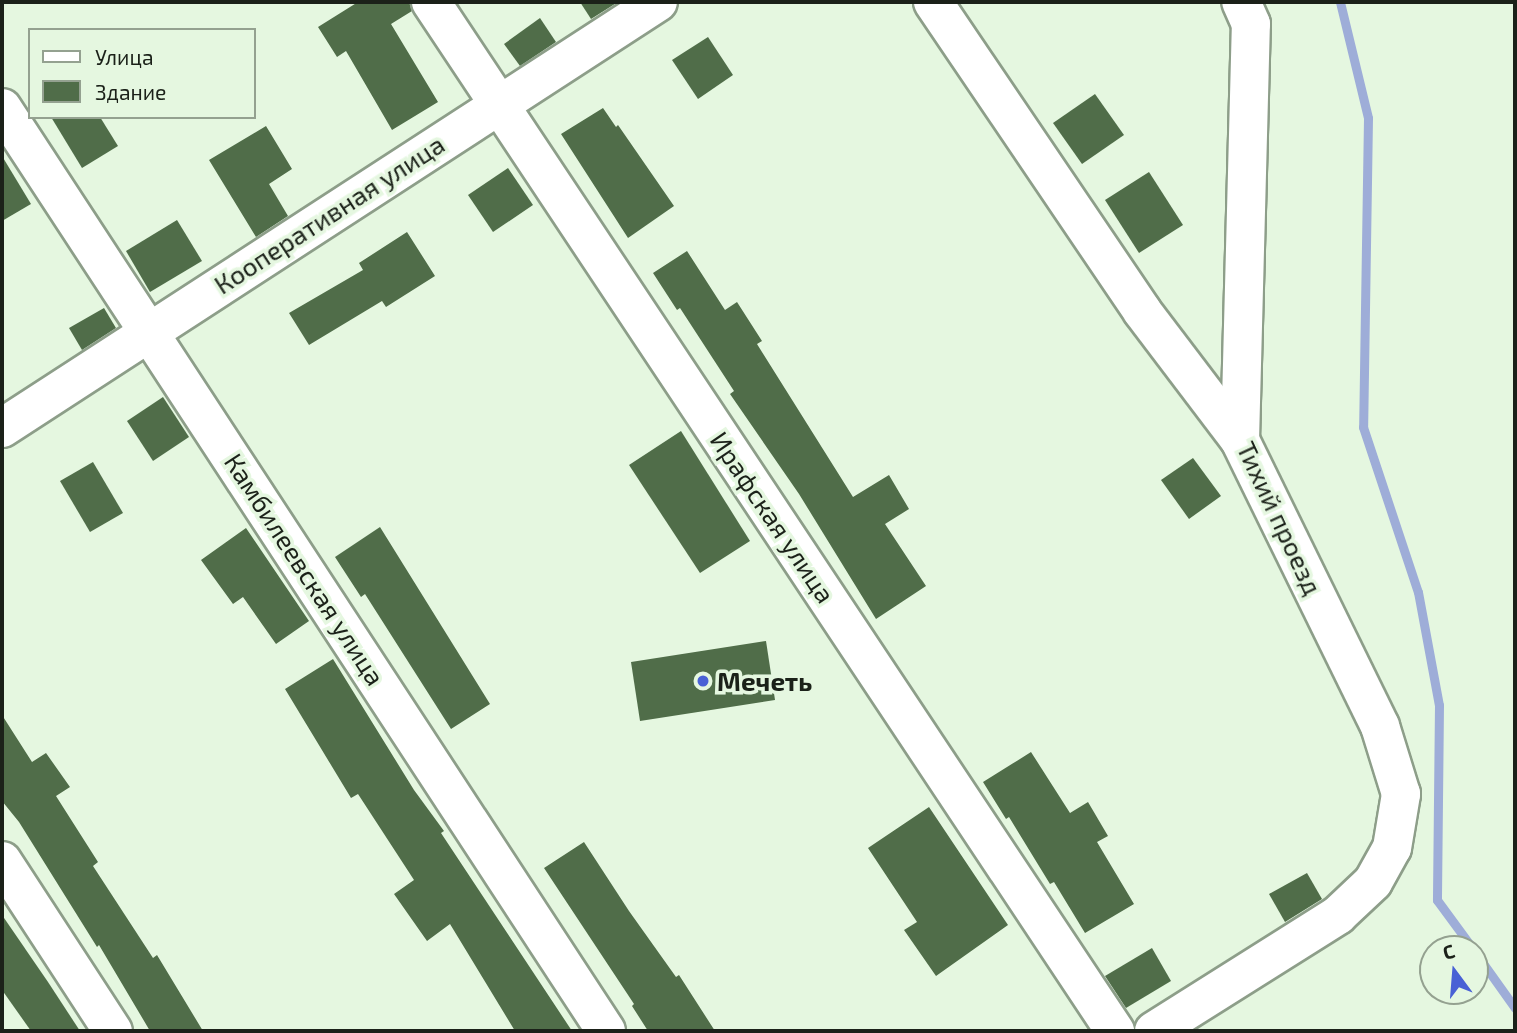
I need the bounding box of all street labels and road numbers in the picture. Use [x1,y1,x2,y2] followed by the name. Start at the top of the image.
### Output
[208,128,450,300] street label: Кооперативная улица
[704,425,842,609] street label: Ирафская улица
[1231,437,1329,599] street label: Тихий проезд
[218,447,392,691] street label: Камбилеевская улица

